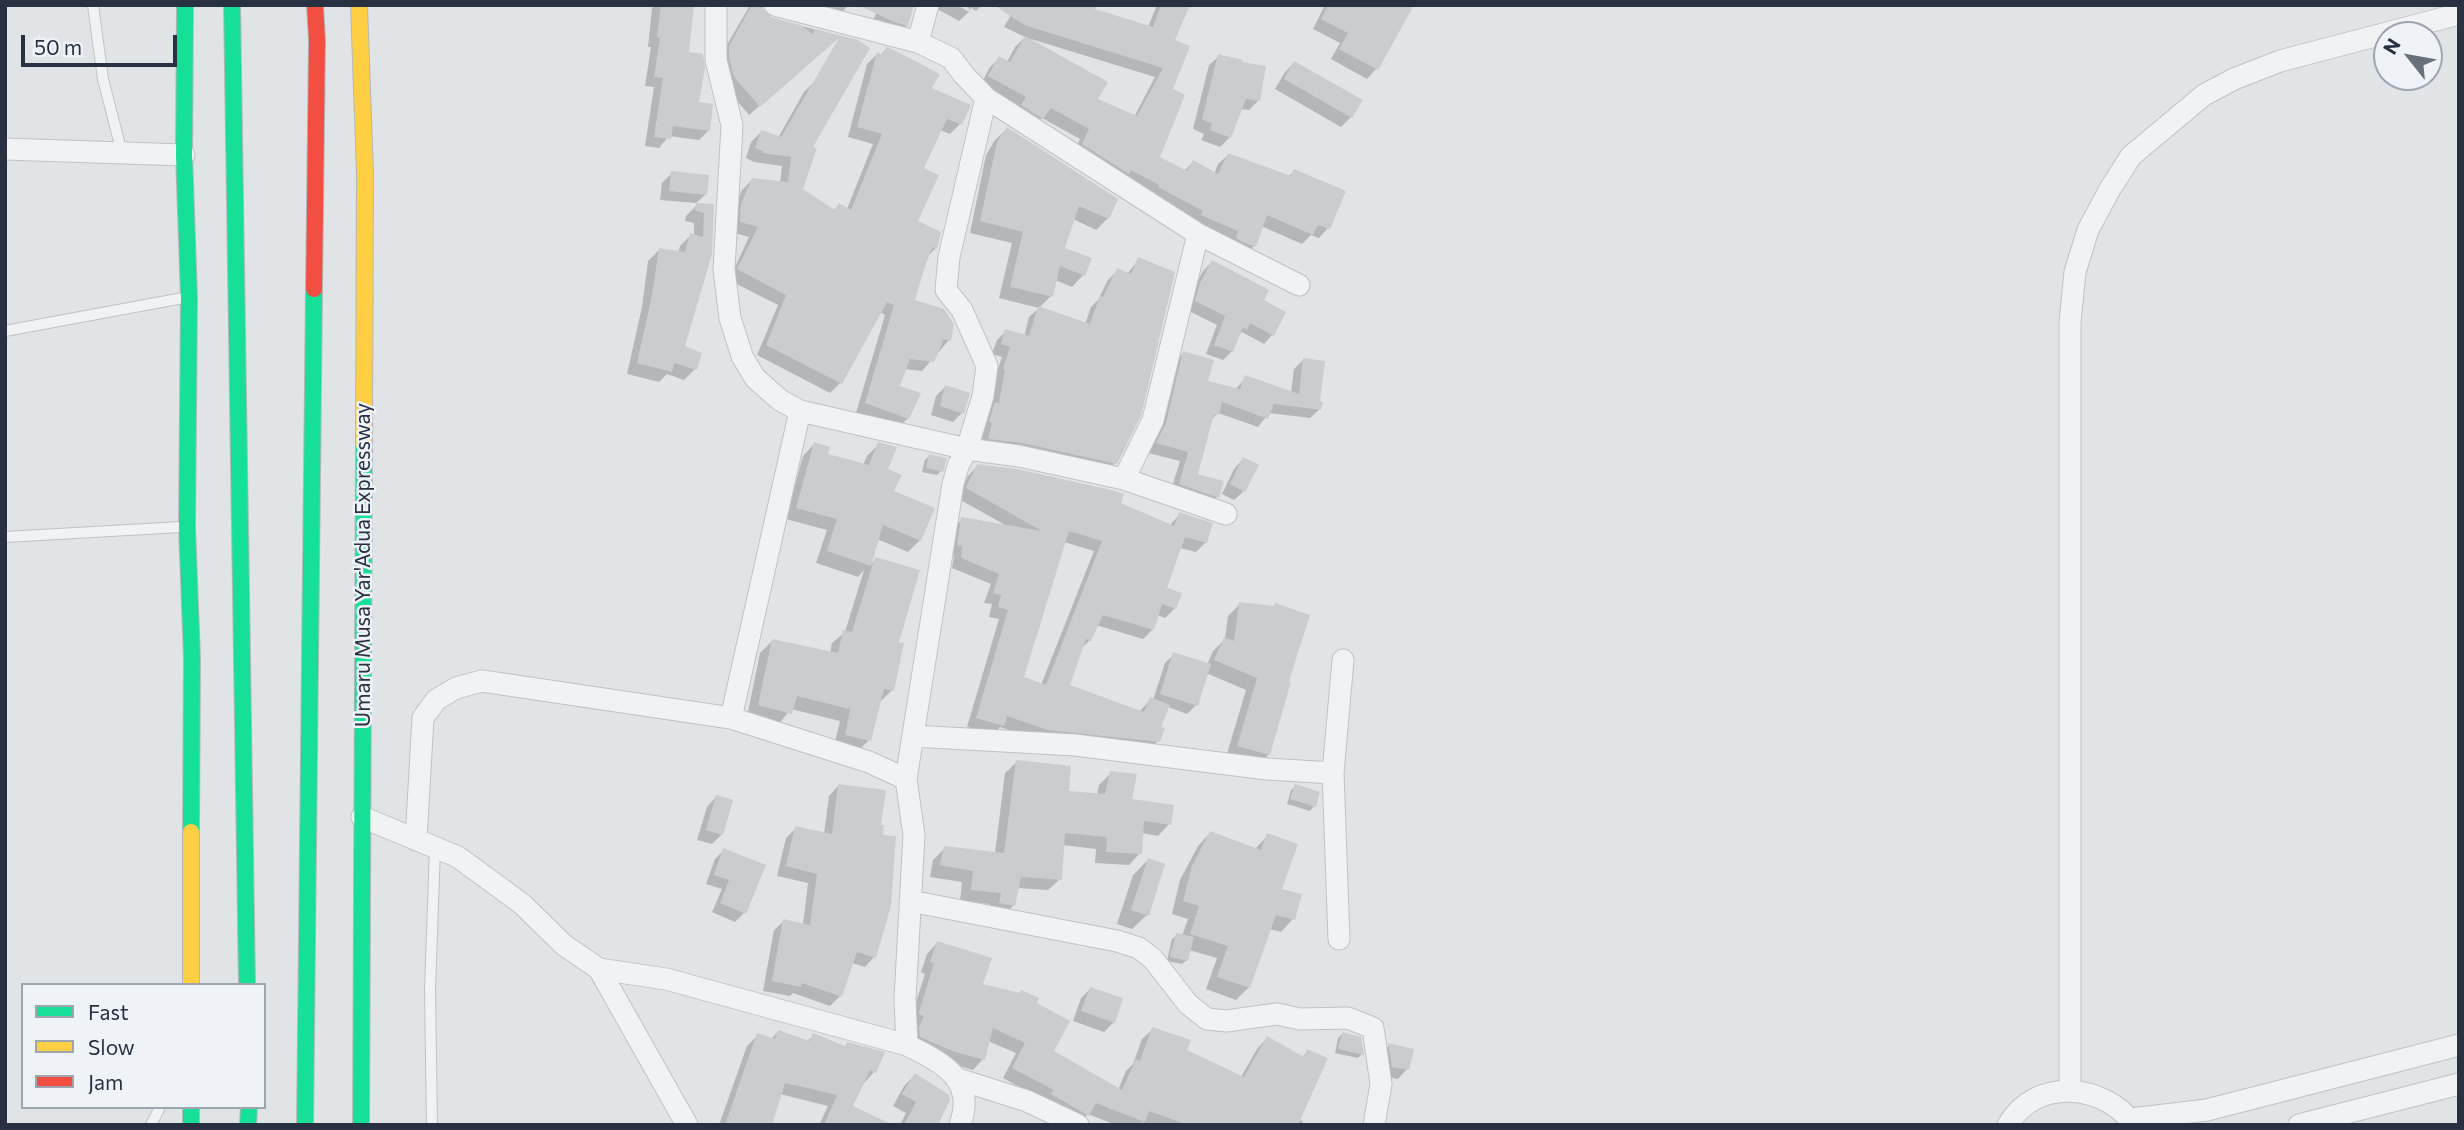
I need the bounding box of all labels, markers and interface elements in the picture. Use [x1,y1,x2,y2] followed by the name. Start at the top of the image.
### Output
[24,21,180,65] scale bar
[2373,21,2443,91] north arrow
[34,34,82,59] text: 50 m
[2378,34,2405,58] text: N
[350,403,376,727] street label: Umaru Musa Yar'Adua Expressway
[21,983,266,1109] legend
[88,999,129,1024] text: Fast
[88,1034,135,1059] text: Slow
[88,1069,123,1094] text: Jam

